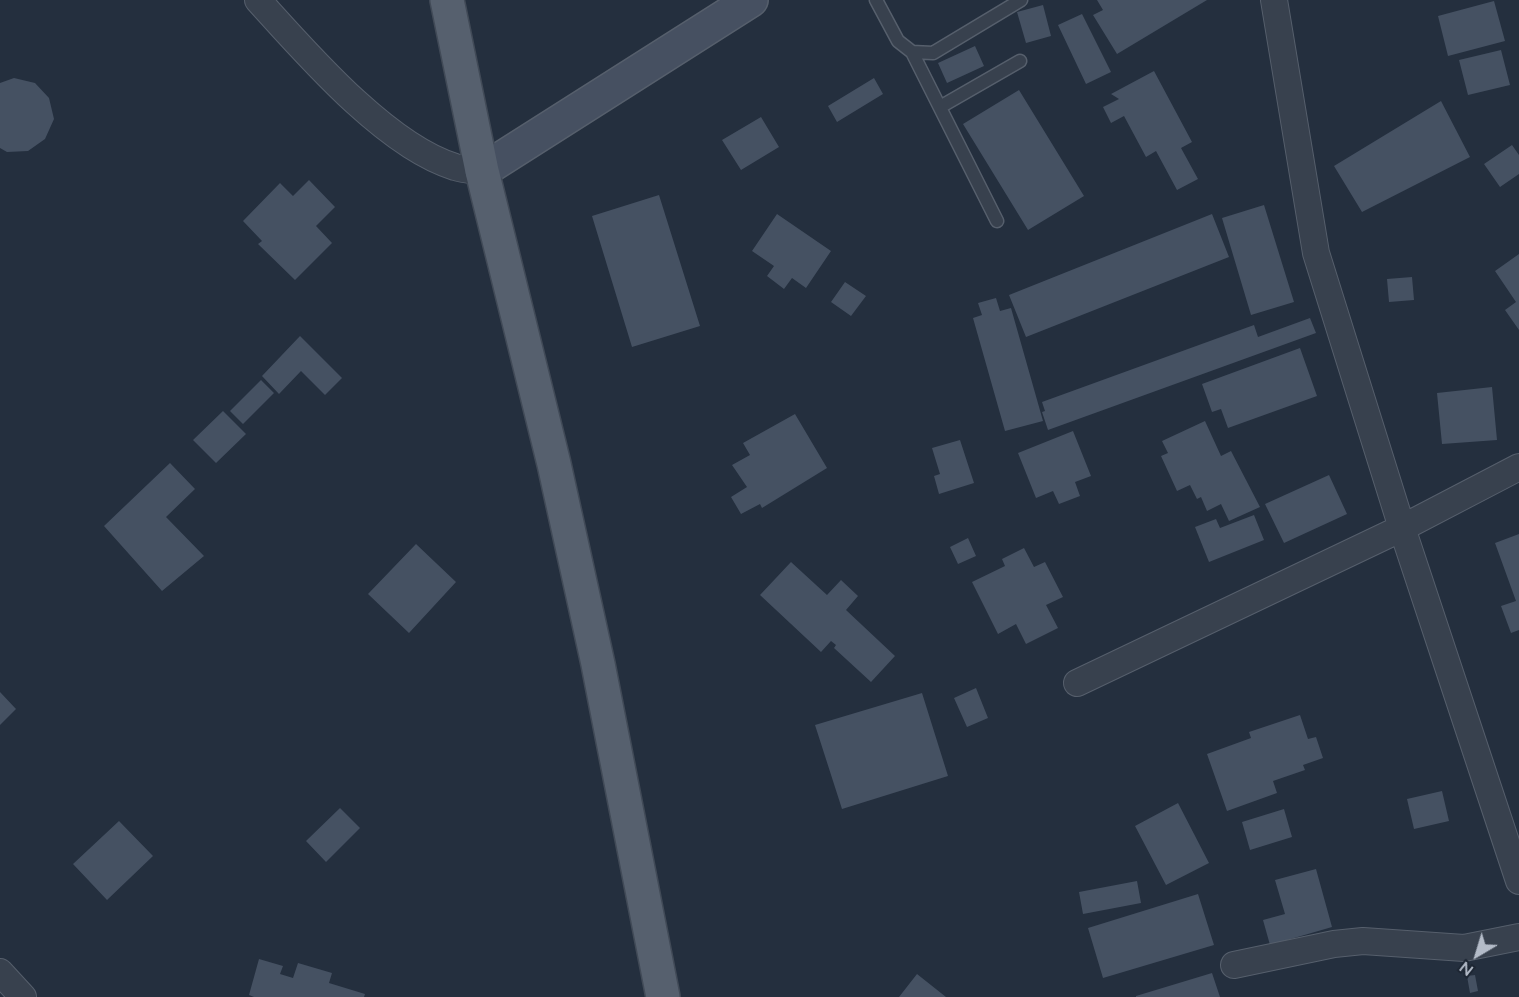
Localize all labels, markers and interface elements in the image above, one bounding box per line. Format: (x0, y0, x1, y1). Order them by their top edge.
north arrow (1447, 925, 1507, 985)
text: N (1455, 958, 1476, 981)

